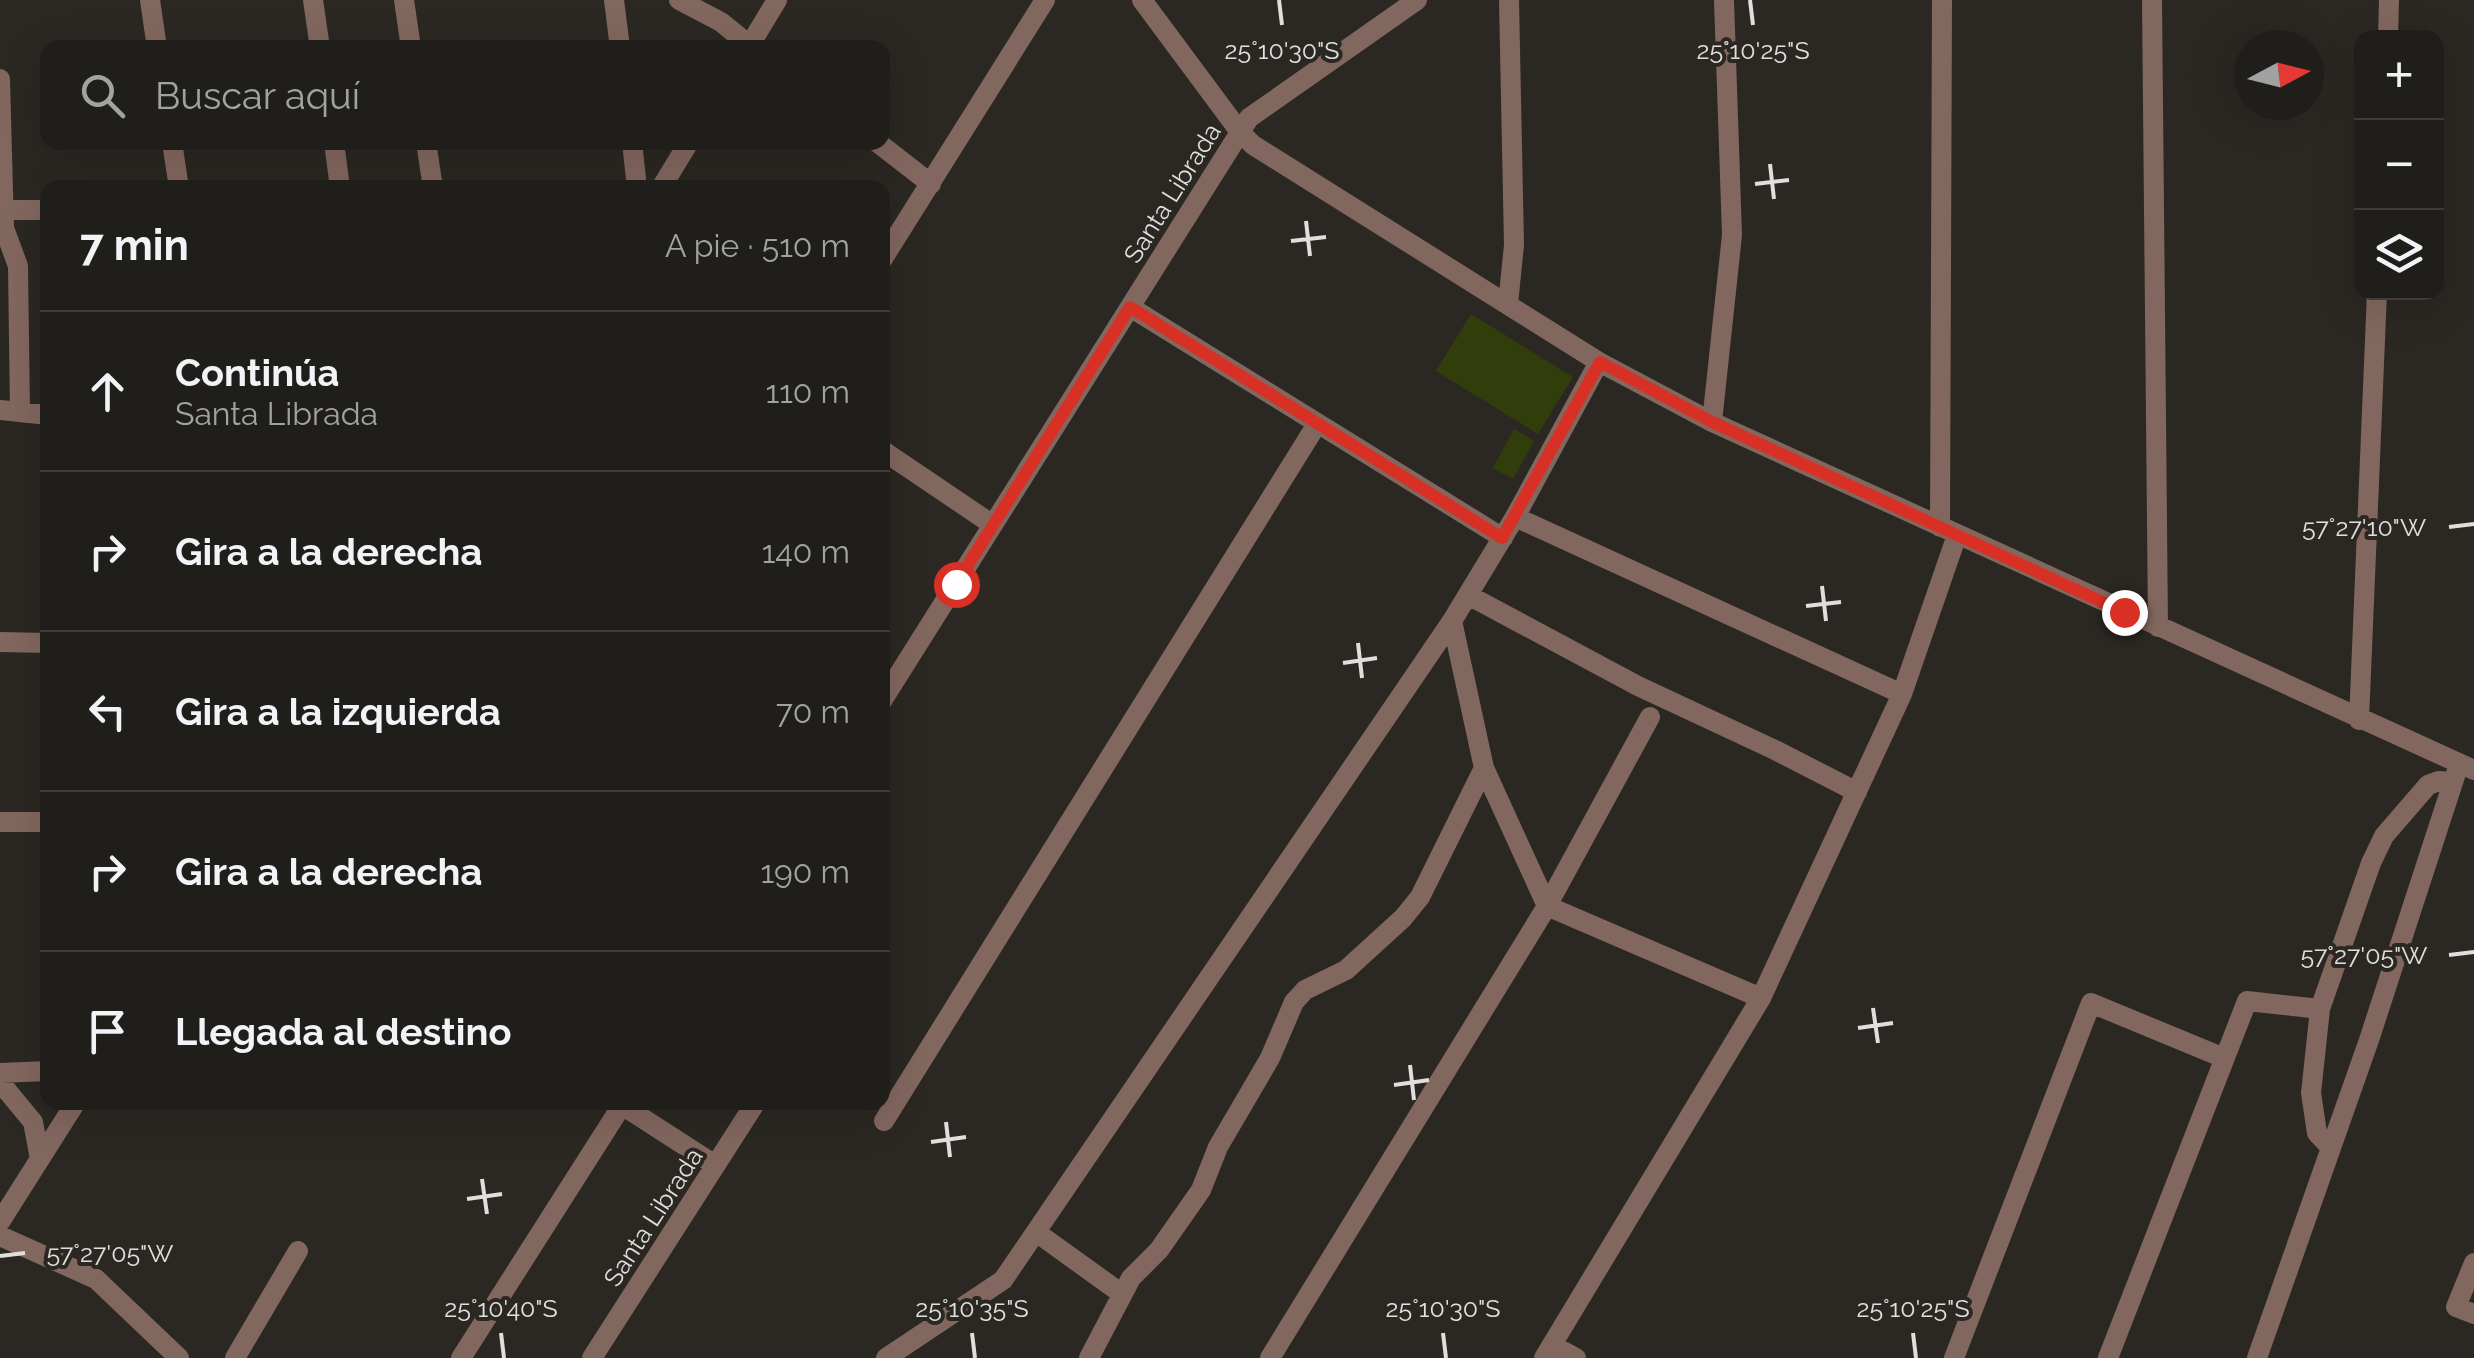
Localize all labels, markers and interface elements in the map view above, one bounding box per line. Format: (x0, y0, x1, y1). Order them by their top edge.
north arrow (2234, 30, 2324, 120)
map controls (2354, 30, 2444, 300)
button: + (2354, 30, 2444, 120)
text: 25°10'30"S (1225, 35, 1339, 65)
text: 25°10'25"S (1696, 35, 1810, 65)
search box (40, 40, 890, 150)
icon: search (75, 68, 130, 123)
text: Buscar aquí (155, 73, 360, 118)
street label: Santa Librada (1117, 118, 1227, 268)
button: − (2354, 120, 2444, 210)
button: layers (2354, 210, 2444, 300)
text: 7 min (80, 221, 189, 270)
text: A pie · 510 m (665, 227, 850, 264)
text: Continúa (175, 350, 339, 395)
icon: ahead (80, 364, 135, 419)
text: 110 m (765, 373, 850, 410)
text: Santa Librada (175, 395, 378, 432)
text: 57°27'10"W (2302, 512, 2426, 542)
icon: right (80, 524, 135, 579)
text: Gira a la derecha (175, 529, 482, 574)
text: 140 m (762, 533, 850, 570)
route start (934, 562, 980, 608)
route end (2102, 590, 2148, 636)
icon: left (80, 684, 135, 739)
text: Gira a la izquierda (175, 689, 501, 734)
text: 70 m (776, 693, 850, 730)
icon: right (80, 844, 135, 899)
text: Gira a la derecha (175, 849, 482, 894)
text: 190 m (760, 853, 850, 890)
text: 57°27'05"W (2300, 940, 2428, 970)
icon: arrive (80, 1004, 135, 1059)
text: Llegada al destino (175, 1009, 512, 1054)
street label: Santa Librada (597, 1142, 709, 1292)
text: 57°27'05"W (46, 1238, 174, 1268)
text: 25°10'40"S (444, 1293, 558, 1323)
text: 25°10'35"S (915, 1293, 1029, 1323)
text: 25°10'30"S (1386, 1293, 1500, 1323)
text: 25°10'25"S (1856, 1293, 1970, 1323)

